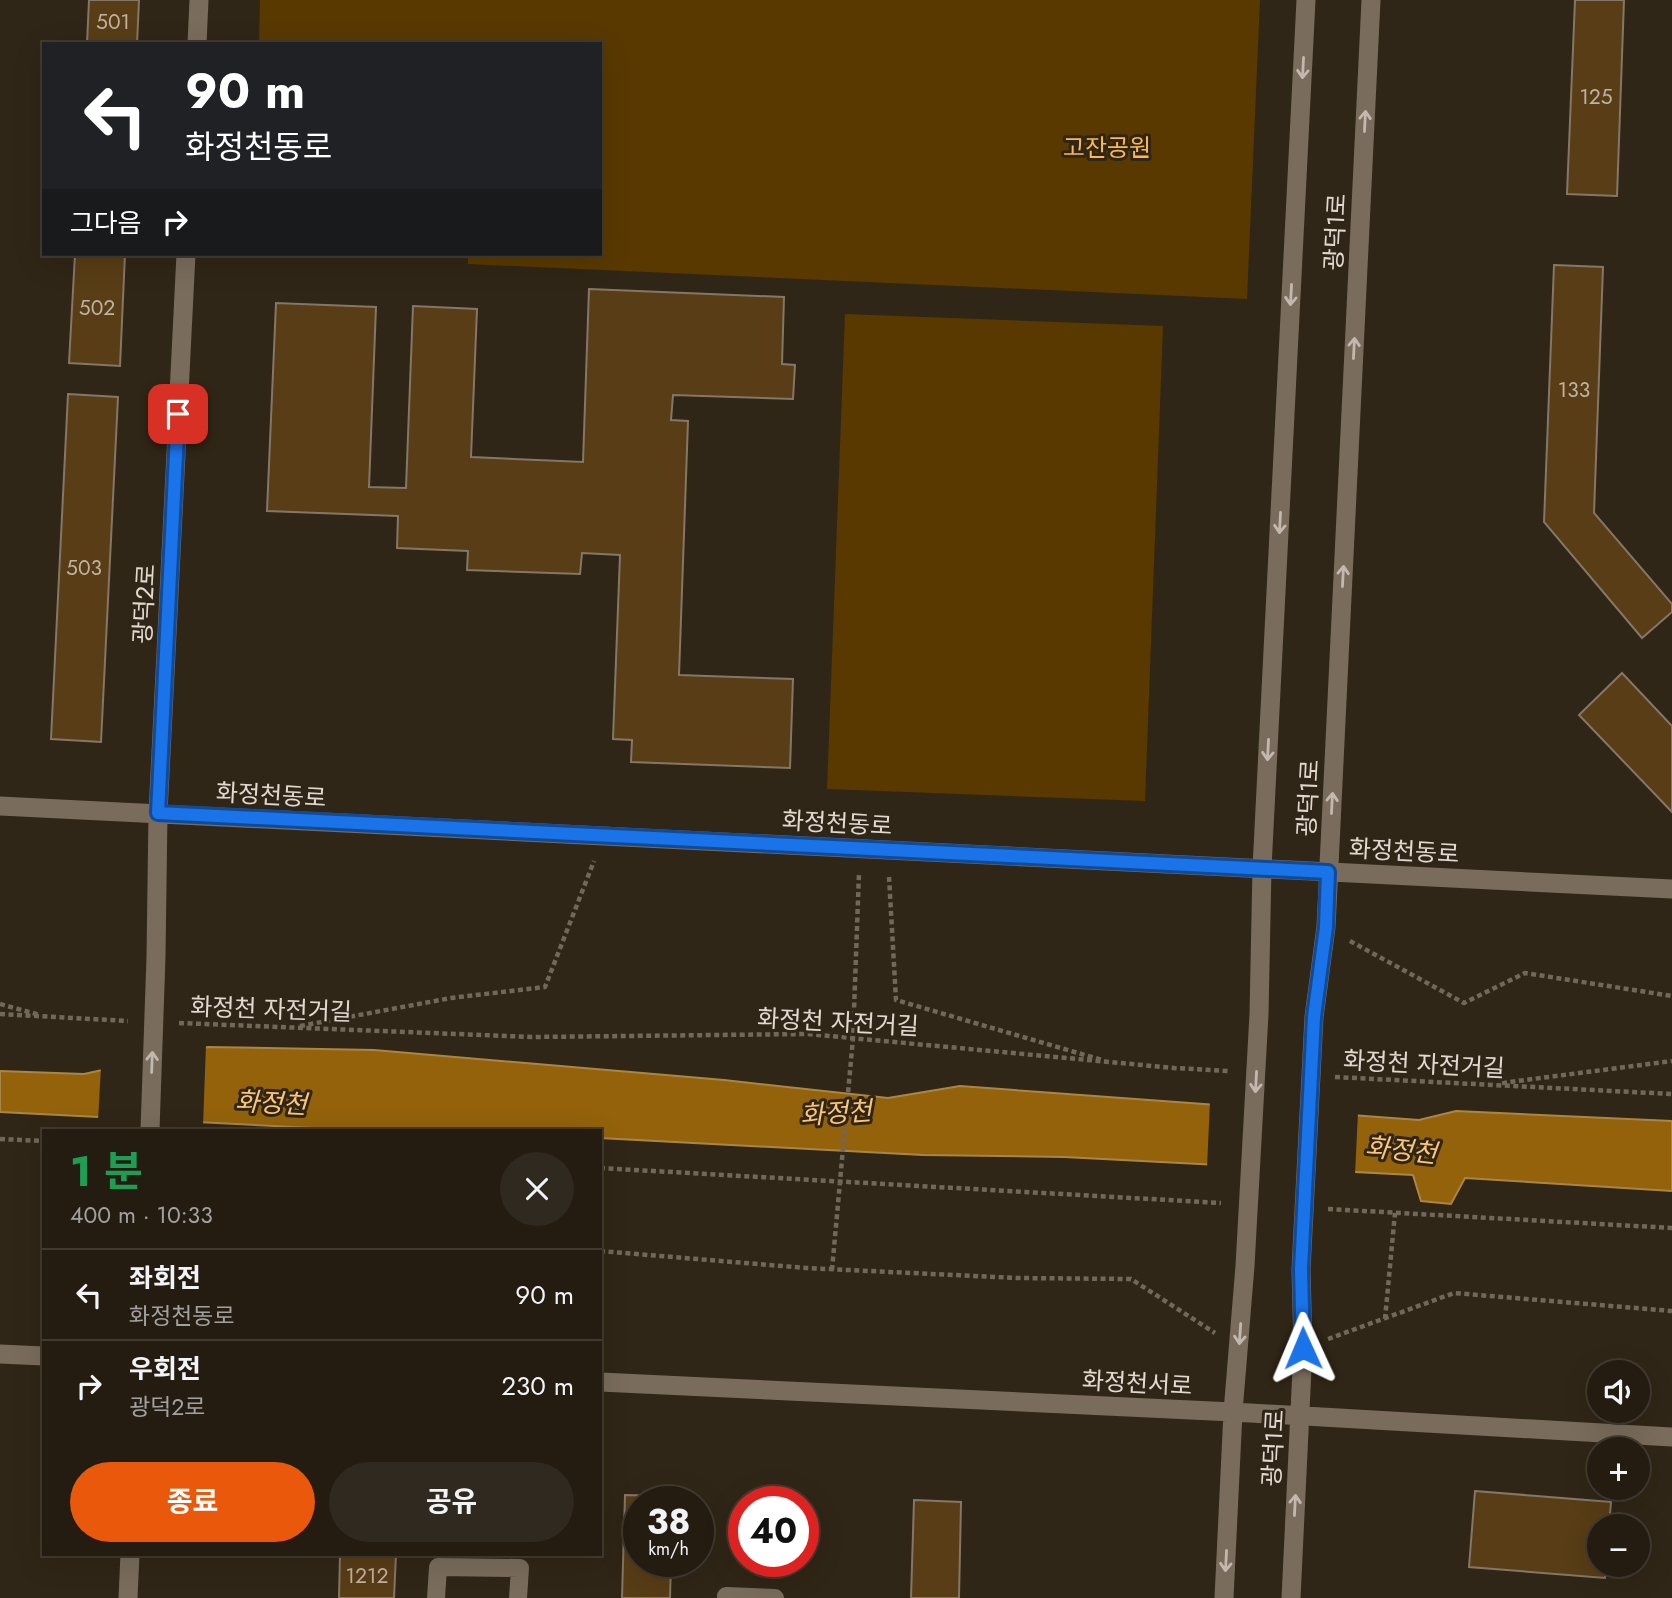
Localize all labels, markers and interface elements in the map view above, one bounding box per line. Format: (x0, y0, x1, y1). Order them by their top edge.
house number: 501 (96, 7, 130, 37)
text: 90 m (185, 56, 305, 126)
one-way arrow (1296, 56, 1309, 79)
icon: left (70, 70, 161, 161)
house number: 125 (1579, 82, 1613, 112)
one-way arrow (1359, 110, 1372, 133)
text: 화정천동로 (185, 124, 332, 170)
park label: 고잔공원 (1063, 130, 1151, 165)
street label: 광덕1로 (1316, 193, 1354, 271)
icon: right (156, 203, 194, 241)
text: 그다음 (70, 204, 142, 242)
one-way arrow (1285, 284, 1298, 307)
house number: 502 (79, 293, 115, 323)
one-way arrow (1348, 338, 1361, 360)
house number: 133 (1558, 375, 1590, 405)
pin (148, 384, 208, 444)
icon: arrive (159, 395, 197, 433)
one-way arrow (1273, 511, 1286, 534)
house number: 503 (66, 553, 102, 583)
street label: 광덕2로 (124, 563, 164, 645)
one-way arrow (1337, 565, 1350, 587)
one-way arrow (1261, 738, 1274, 761)
street label: 광덕1로 (1289, 759, 1327, 837)
street label: 화정천동로 (215, 775, 327, 815)
one-way arrow (1325, 792, 1338, 815)
street label: 화정천동로 (781, 803, 893, 843)
street label: 화정천동로 (1348, 831, 1460, 871)
street label: 화정천 자전거길 (190, 989, 352, 1029)
street label: 화정천 자전거길 (756, 1000, 920, 1044)
street label: 화정천 자전거길 (1342, 1042, 1506, 1086)
one-way arrow (145, 1051, 159, 1074)
one-way arrow (1249, 1071, 1262, 1094)
water label: 화정천 (234, 1082, 311, 1124)
water label: 화정천 (799, 1091, 876, 1134)
water label: 화정천 (1363, 1127, 1442, 1173)
text: 1 분 (70, 1141, 143, 1202)
button: close (500, 1152, 574, 1226)
text: 400 m · 10:33 (70, 1198, 213, 1232)
text: 좌회전 (129, 1259, 201, 1297)
icon: left (70, 1276, 108, 1314)
text: 90 m (515, 1276, 574, 1314)
text: 화정천동로 (129, 1299, 235, 1333)
position arrow (1266, 1311, 1340, 1385)
one-way arrow (1233, 1322, 1246, 1345)
text: 우회전 (129, 1350, 201, 1388)
map controls (1587, 1360, 1650, 1577)
button: sound (1587, 1360, 1650, 1423)
street label: 화정천서로 (1081, 1363, 1193, 1403)
icon: right (70, 1367, 108, 1405)
text: 230 m (501, 1367, 574, 1405)
text: 광덕2로 (129, 1390, 206, 1424)
street label: 광덕1로 (1254, 1409, 1292, 1487)
button: + (1587, 1437, 1650, 1500)
button: 종료 (70, 1462, 315, 1542)
button: 공유 (329, 1462, 574, 1542)
speed limit sign: 40 (728, 1486, 819, 1577)
one-way arrow (1289, 1494, 1302, 1517)
text: 38 (647, 1497, 690, 1547)
button: − (1587, 1514, 1650, 1577)
text: km/h (648, 1536, 689, 1562)
one-way arrow (1219, 1549, 1232, 1572)
house number: 1212 (346, 1561, 388, 1591)

